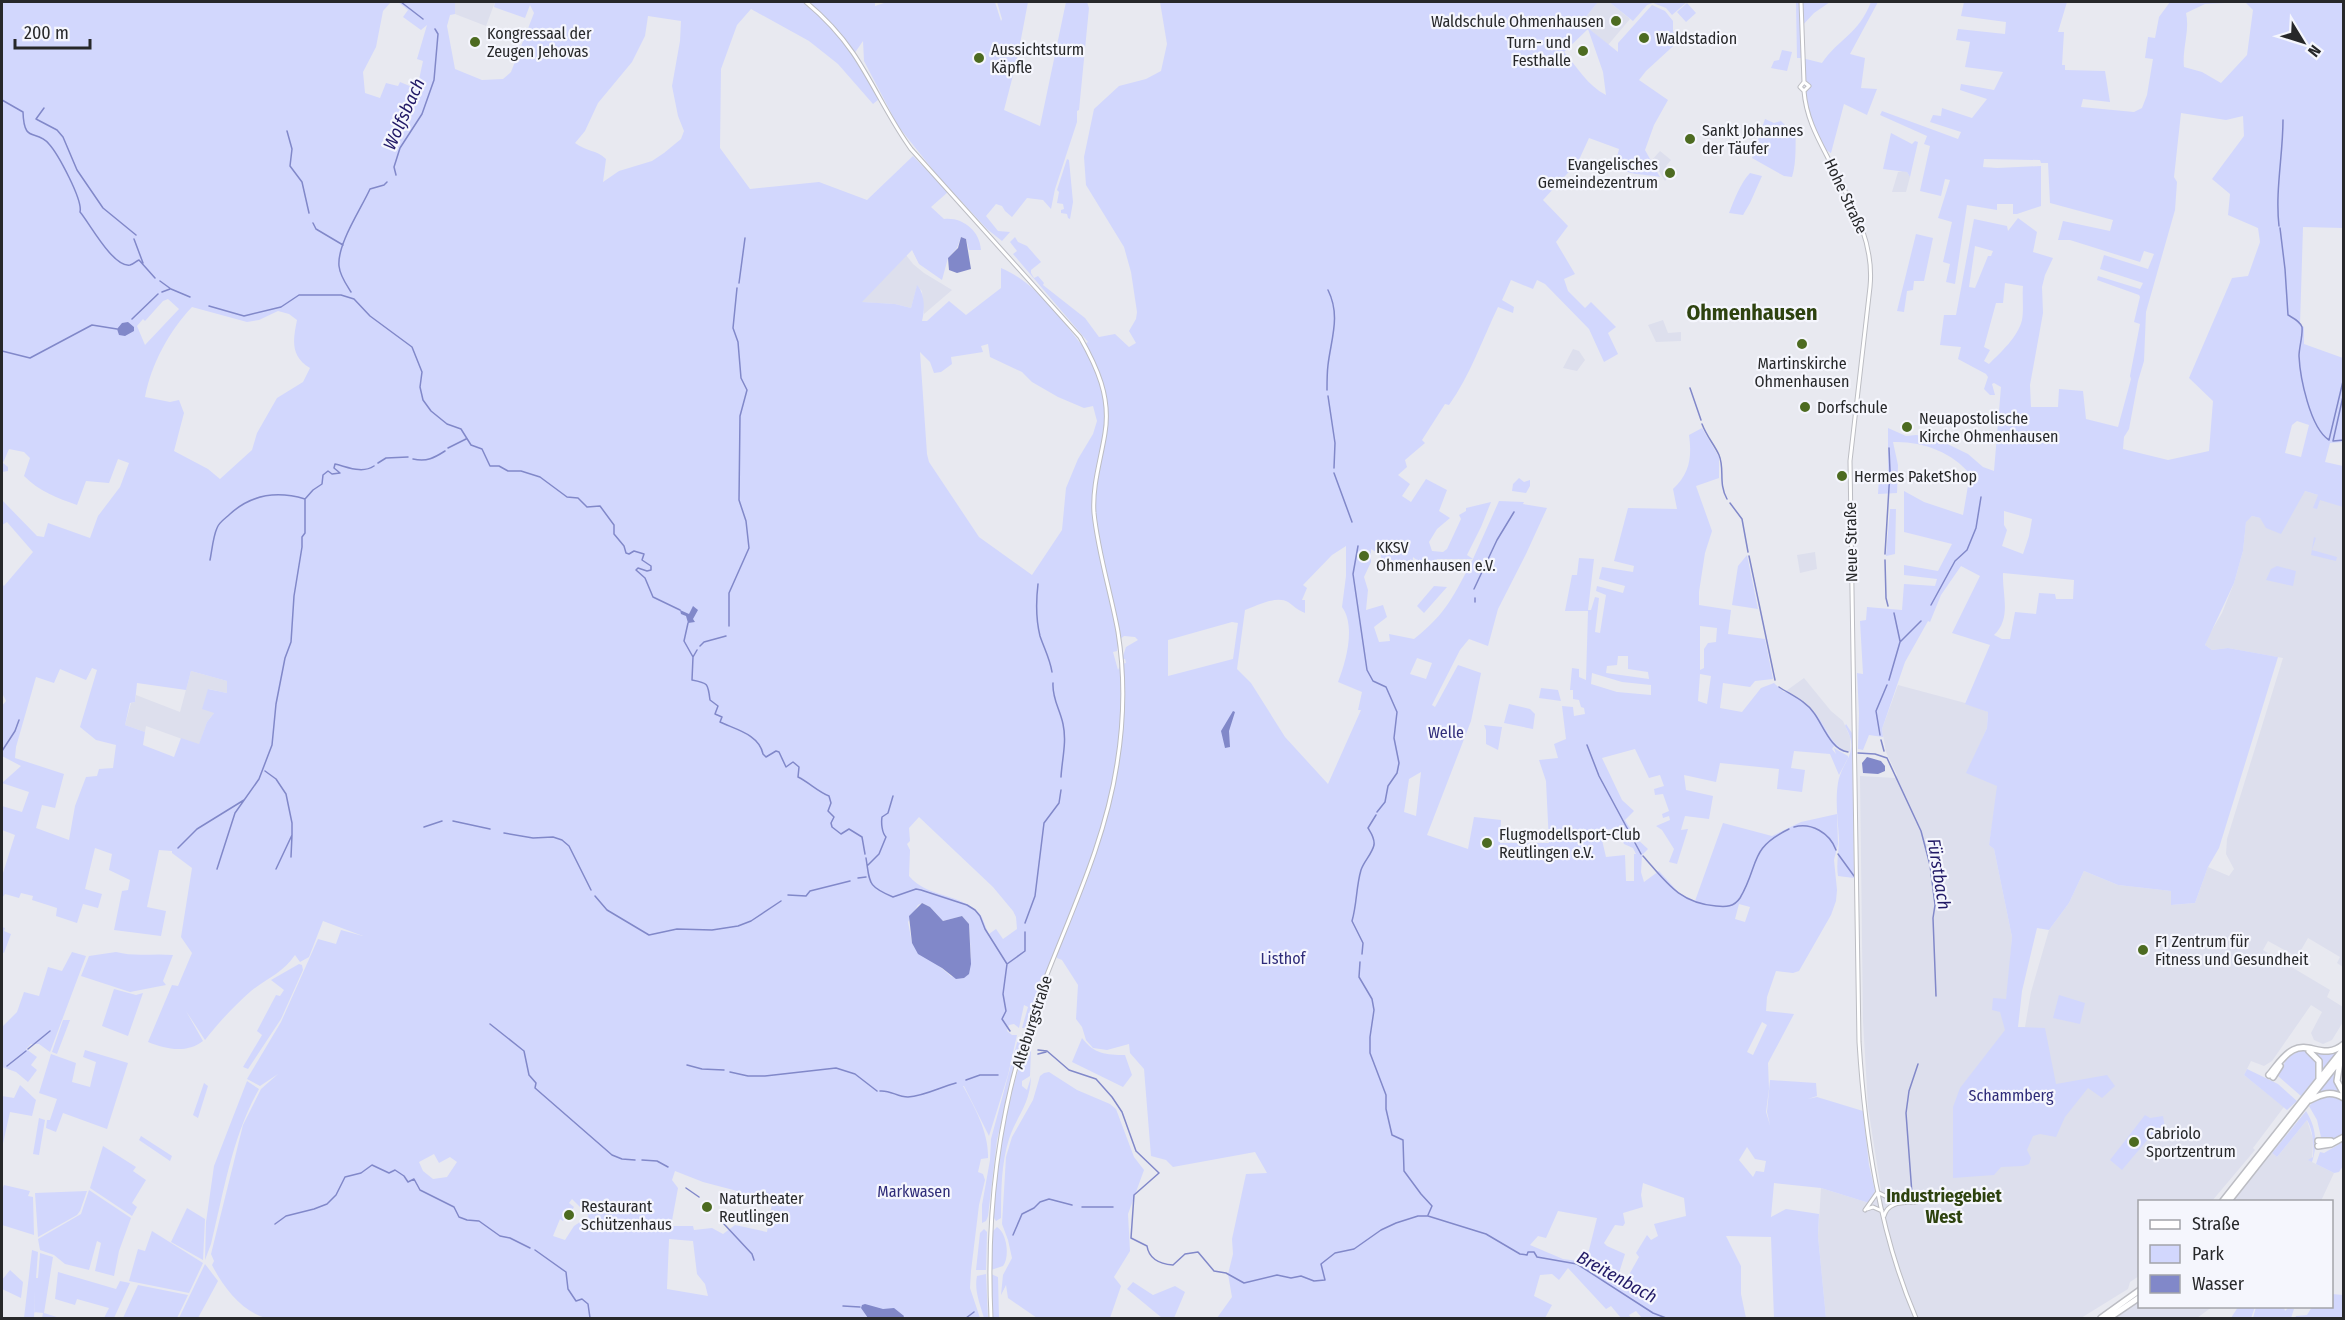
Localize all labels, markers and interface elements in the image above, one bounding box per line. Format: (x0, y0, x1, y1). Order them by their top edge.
scale bar (15, 12, 90, 50)
place label: Waldschule Ohmenhausen (1431, 12, 1604, 31)
north arrow (2273, 12, 2333, 72)
marker: Waldschule Ohmenhausen (1609, 14, 1623, 28)
text: 200 m (24, 22, 69, 44)
place label: Kongressaal der Zeugen Jehovas (487, 24, 592, 61)
place label: Waldstadion (1656, 29, 1737, 48)
marker: Waldstadion (1637, 31, 1651, 45)
place label: Turn- und Festhalle (1507, 33, 1571, 70)
marker: Kongressaal der Zeugen Jehovas (468, 35, 482, 49)
place label: Aussichtsturm Käpfle (991, 40, 1084, 77)
text: N (2304, 41, 2325, 61)
marker: Turn- und Festhalle (1576, 44, 1590, 58)
marker: Aussichtsturm Käpfle (972, 51, 986, 65)
water label: Wolfsbach (378, 75, 430, 153)
place label: Sankt Johannes der Täufer (1702, 121, 1803, 158)
marker: Sankt Johannes der Täufer (1683, 132, 1697, 146)
place label: Evangelisches Gemeindezentrum (1538, 155, 1658, 192)
street label: Hohe Straße (1820, 155, 1872, 237)
marker: Evangelisches Gemeindezentrum (1663, 166, 1677, 180)
district label: Ohmenhausen (1686, 299, 1818, 326)
marker: Martinskirche Ohmenhausen (1795, 337, 1809, 351)
place label: Martinskirche Ohmenhausen (1755, 354, 1849, 391)
place label: Dorfschule (1817, 398, 1888, 417)
marker: Dorfschule (1798, 400, 1812, 414)
place label: Neuapostolische Kirche Ohmenhausen (1919, 409, 2059, 446)
marker: Neuapostolische Kirche Ohmenhausen (1900, 420, 1914, 434)
place label: Hermes PaketShop (1854, 467, 1977, 486)
marker: Hermes PaketShop (1835, 469, 1849, 483)
street label: Neue Straße (1841, 502, 1861, 582)
place label: KKSV Ohmenhausen e.V. (1376, 538, 1496, 575)
marker: KKSV Ohmenhausen e.V. (1357, 549, 1371, 563)
park label: Welle (1428, 723, 1464, 742)
place label: Flugmodellsport-Club Reutlingen e.V. (1499, 825, 1641, 862)
marker: Flugmodellsport-Club Reutlingen e.V. (1480, 836, 1494, 850)
water label: Fürstbach (1923, 837, 1955, 911)
place label: F1 Zentrum für Fitness und Gesundheit (2155, 932, 2309, 969)
marker: F1 Zentrum für Fitness und Gesundheit (2136, 943, 2150, 957)
park label: Listhof (1261, 949, 1307, 968)
street label: Alteburgstraße (1008, 973, 1056, 1071)
park label: Schammberg (1969, 1086, 2054, 1105)
place label: Cabriolo Sportzentrum (2146, 1124, 2236, 1161)
marker: Cabriolo Sportzentrum (2127, 1135, 2141, 1149)
park label: Markwasen (877, 1182, 951, 1201)
district label: Industriegebiet West (1886, 1185, 2002, 1228)
place label: Naturtheater Reutlingen (719, 1189, 804, 1226)
place label: Restaurant Schützenhaus (581, 1197, 672, 1234)
marker: Naturtheater Reutlingen (700, 1200, 714, 1214)
legend (2138, 1200, 2333, 1308)
marker: Restaurant Schützenhaus (562, 1208, 576, 1222)
text: Straße (2192, 1213, 2240, 1235)
text: Park (2192, 1243, 2225, 1265)
water label: Breitenbach (1573, 1246, 1661, 1308)
text: Wasser (2192, 1273, 2245, 1295)

